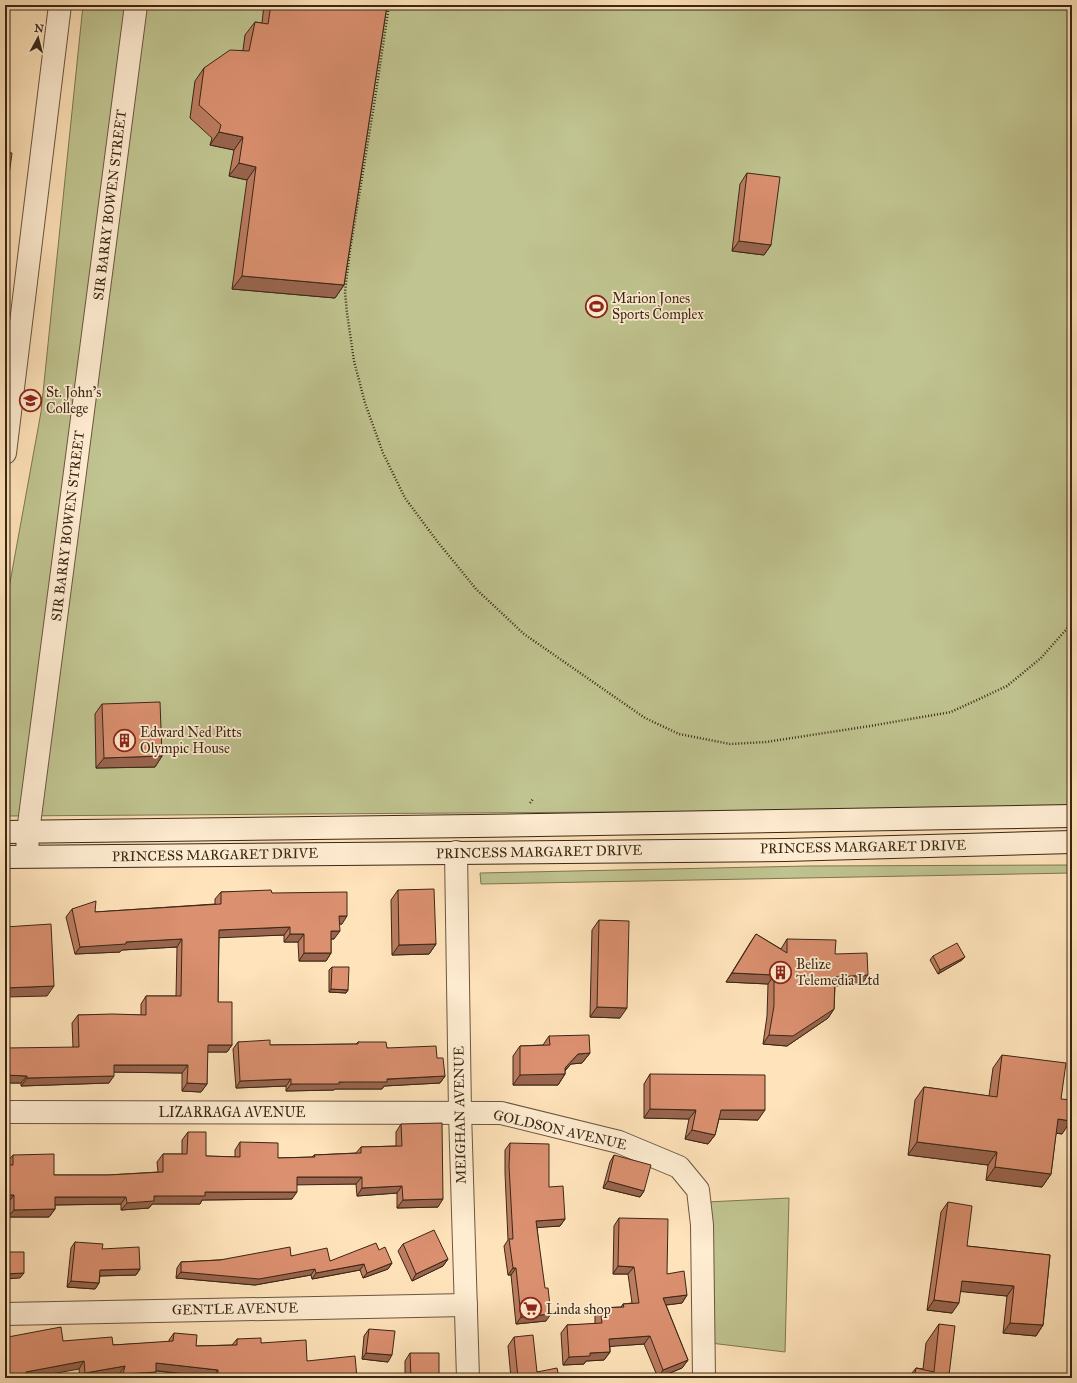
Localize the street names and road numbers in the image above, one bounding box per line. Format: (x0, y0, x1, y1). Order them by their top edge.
street label: SIR BARRY BOWEN STREET (90, 108, 130, 301)
street label: SIR BARRY BOWEN STREET (48, 429, 88, 622)
street label: PRINCESS MARGARET DRIVE (760, 837, 966, 857)
street label: PRINCESS MARGARET DRIVE (436, 842, 642, 862)
street label: PRINCESS MARGARET DRIVE (112, 845, 318, 865)
street label: MEIGHAN AVENUE (450, 1046, 470, 1184)
street label: LIZARRAGA AVENUE (158, 1104, 306, 1121)
street label: GOLDSON AVENUE (492, 1106, 628, 1154)
street label: GENTLE AVENUE (172, 1299, 298, 1319)

